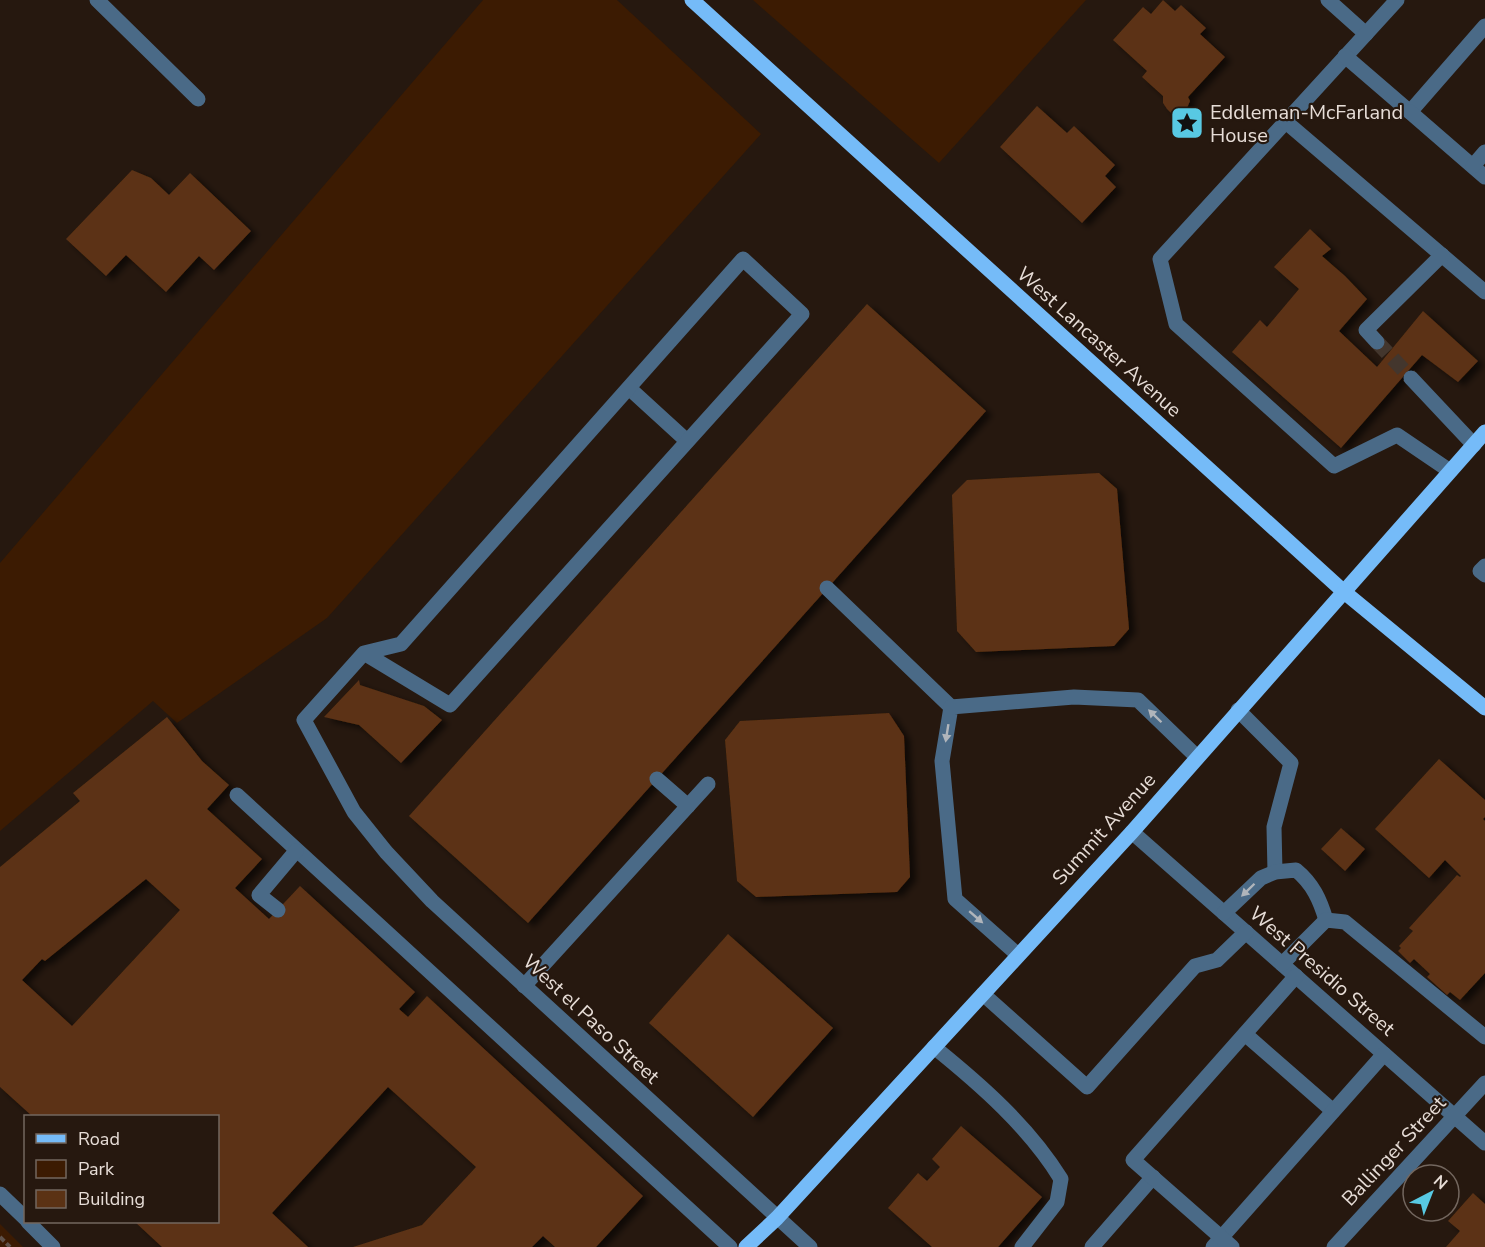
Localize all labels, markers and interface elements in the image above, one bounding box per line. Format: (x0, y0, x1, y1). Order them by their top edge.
place label: Eddleman-McFarland House (1210, 99, 1403, 149)
place icon: Eddleman-McFarland House (1169, 105, 1205, 141)
street label: West Lancaster Avenue (1011, 261, 1187, 423)
one-way arrow (1148, 710, 1162, 724)
one-way arrow (942, 723, 951, 742)
street label: Summit Avenue (1046, 767, 1162, 891)
one-way arrow (1241, 883, 1256, 897)
street label: West Presidio Street (1243, 900, 1401, 1042)
one-way arrow (968, 910, 983, 923)
street label: West el Paso Street (517, 948, 666, 1090)
street label: Ballinger Street (1336, 1089, 1453, 1212)
legend (24, 1115, 219, 1223)
text: Road (78, 1127, 120, 1151)
text: Park (78, 1157, 115, 1181)
north arrow (1401, 1163, 1461, 1223)
text: N (1429, 1170, 1452, 1195)
text: Building (78, 1187, 145, 1211)

